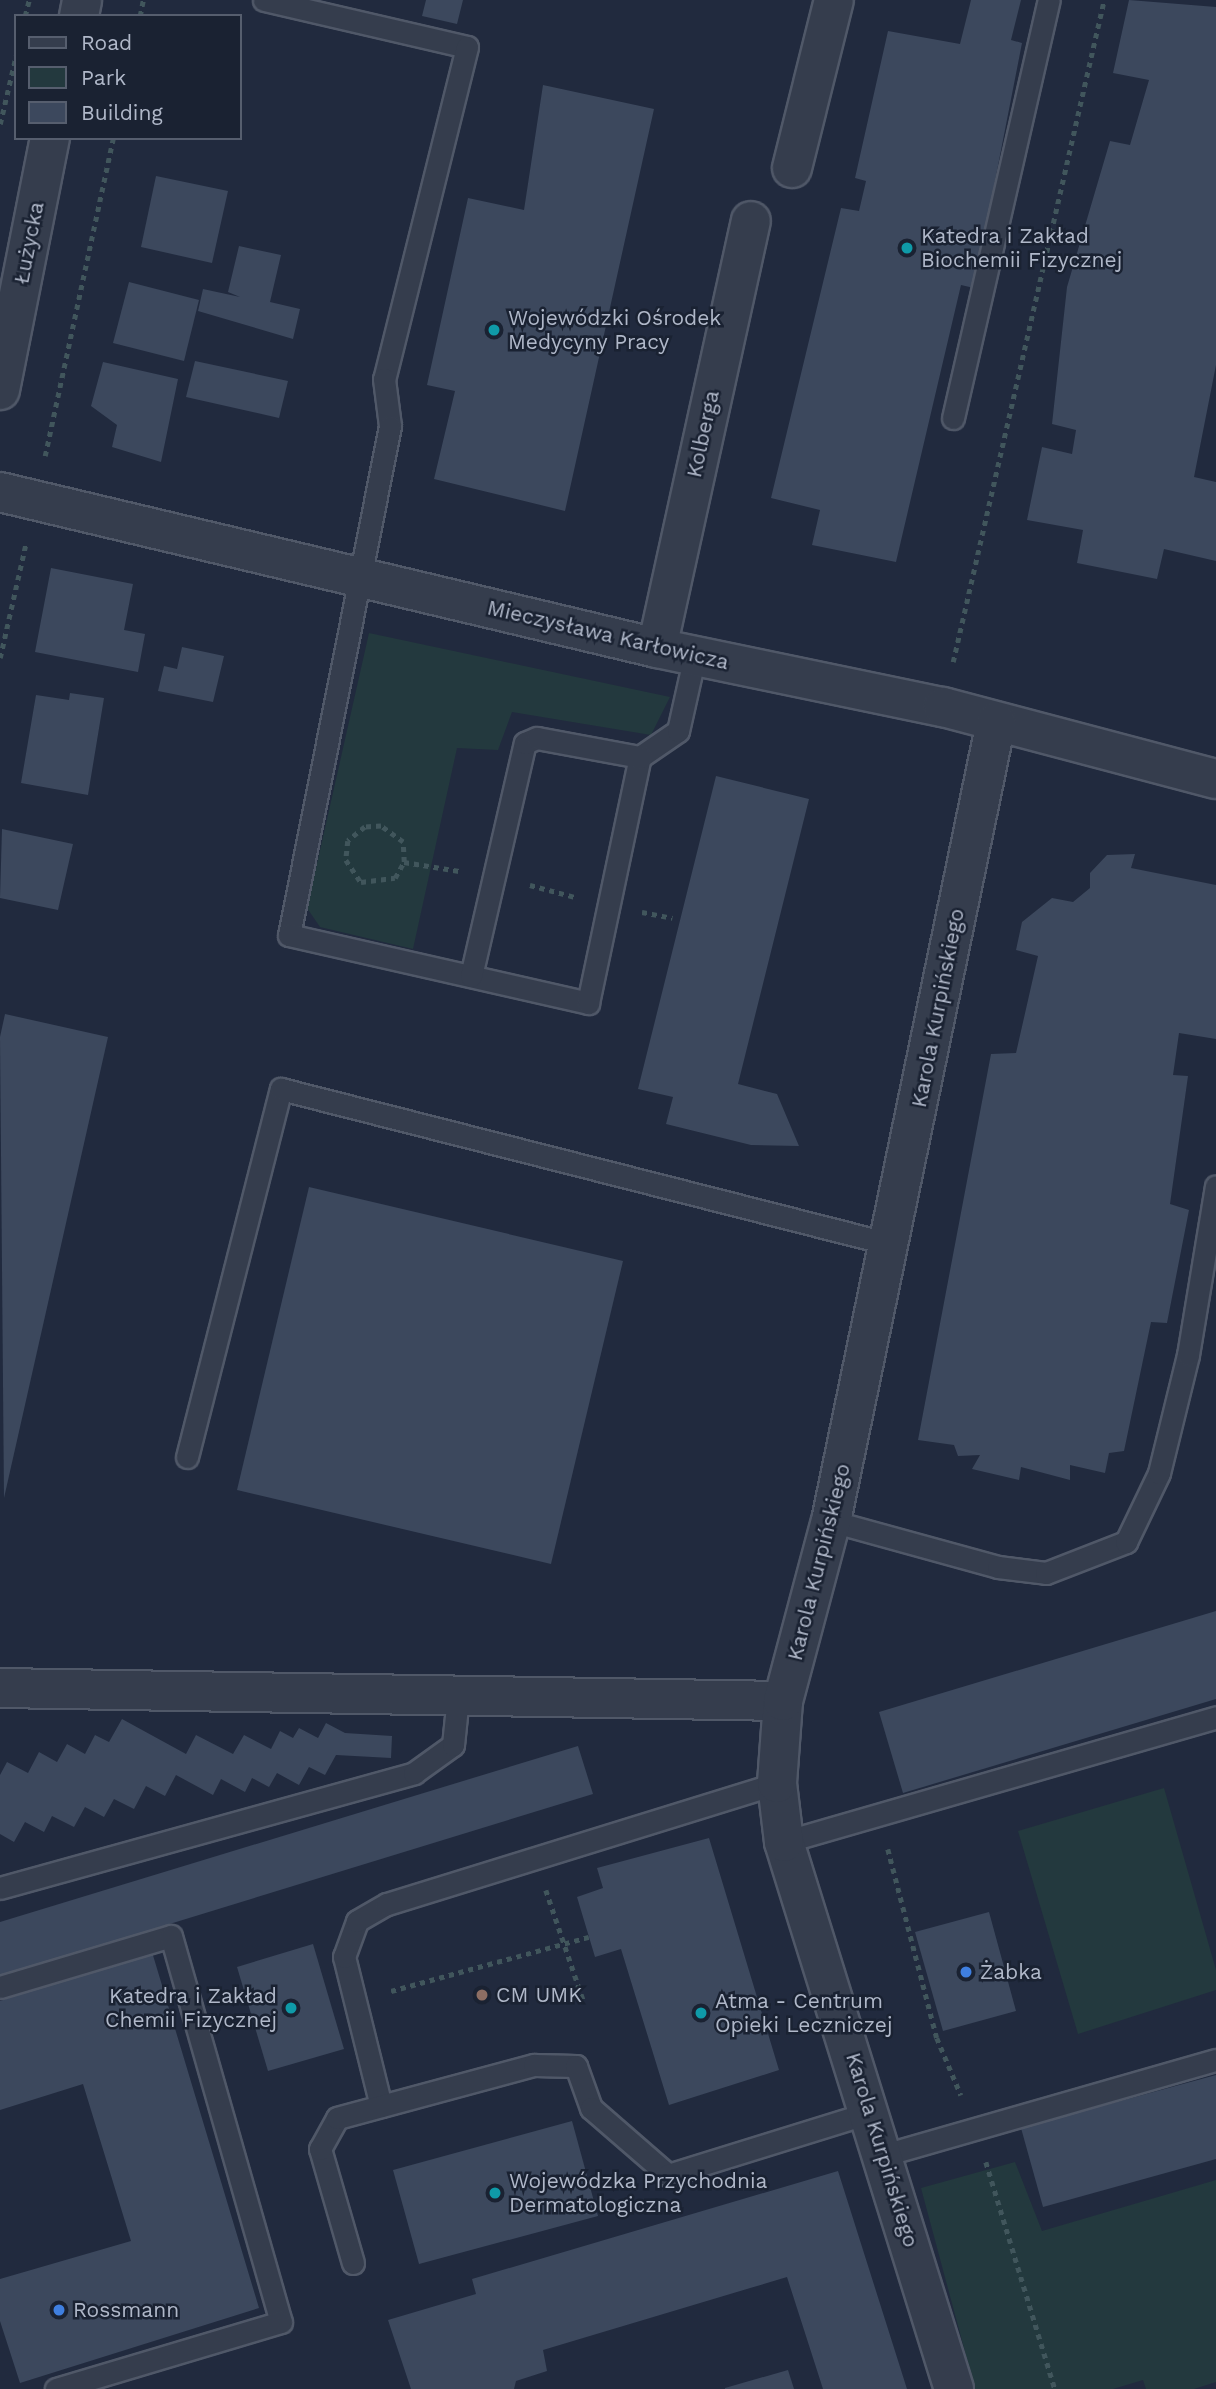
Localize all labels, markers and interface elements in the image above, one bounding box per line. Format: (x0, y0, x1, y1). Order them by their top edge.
legend (14, 14, 242, 140)
text: Road (81, 30, 132, 55)
text: Park (81, 65, 126, 90)
text: Building (81, 100, 163, 125)
street label: Łużycka (9, 200, 49, 286)
place label: Katedra i Zakład Biochemii Fizycznej (921, 223, 1122, 273)
marker: Katedra i Zakład Biochemii Fizycznej (899, 240, 915, 256)
place label: Wojewódzki Ośrodek Medycyny Pracy (508, 305, 721, 355)
marker: Wojewódzki Ośrodek Medycyny Pracy (486, 322, 502, 338)
street label: Kolberga (681, 388, 725, 480)
street label: Mieczysława Karłowicza (485, 595, 731, 675)
street label: Karola Kurpińskiego (906, 906, 970, 1110)
street label: Karola Kurpińskiego (782, 1461, 856, 1663)
place label: Żabka (980, 1959, 1042, 1985)
marker: Żabka (958, 1964, 974, 1980)
place label: CM UMK (496, 1982, 582, 2008)
place label: Katedra i Zakład Chemii Fizycznej (105, 1983, 277, 2033)
marker: CM UMK (474, 1987, 490, 2003)
place label: Atma - Centrum Opieki Leczniczej (715, 1988, 893, 2038)
marker: Katedra i Zakład Chemii Fizycznej (283, 2000, 299, 2016)
marker: Atma - Centrum Opieki Leczniczej (693, 2005, 709, 2021)
street label: Karola Kurpińskiego (840, 2049, 924, 2251)
place label: Wojewódzka Przychodnia Dermatologiczna (509, 2168, 768, 2218)
marker: Wojewódzka Przychodnia Dermatologiczna (487, 2185, 503, 2201)
place label: Rossmann (73, 2297, 179, 2323)
marker: Rossmann (51, 2302, 67, 2318)

